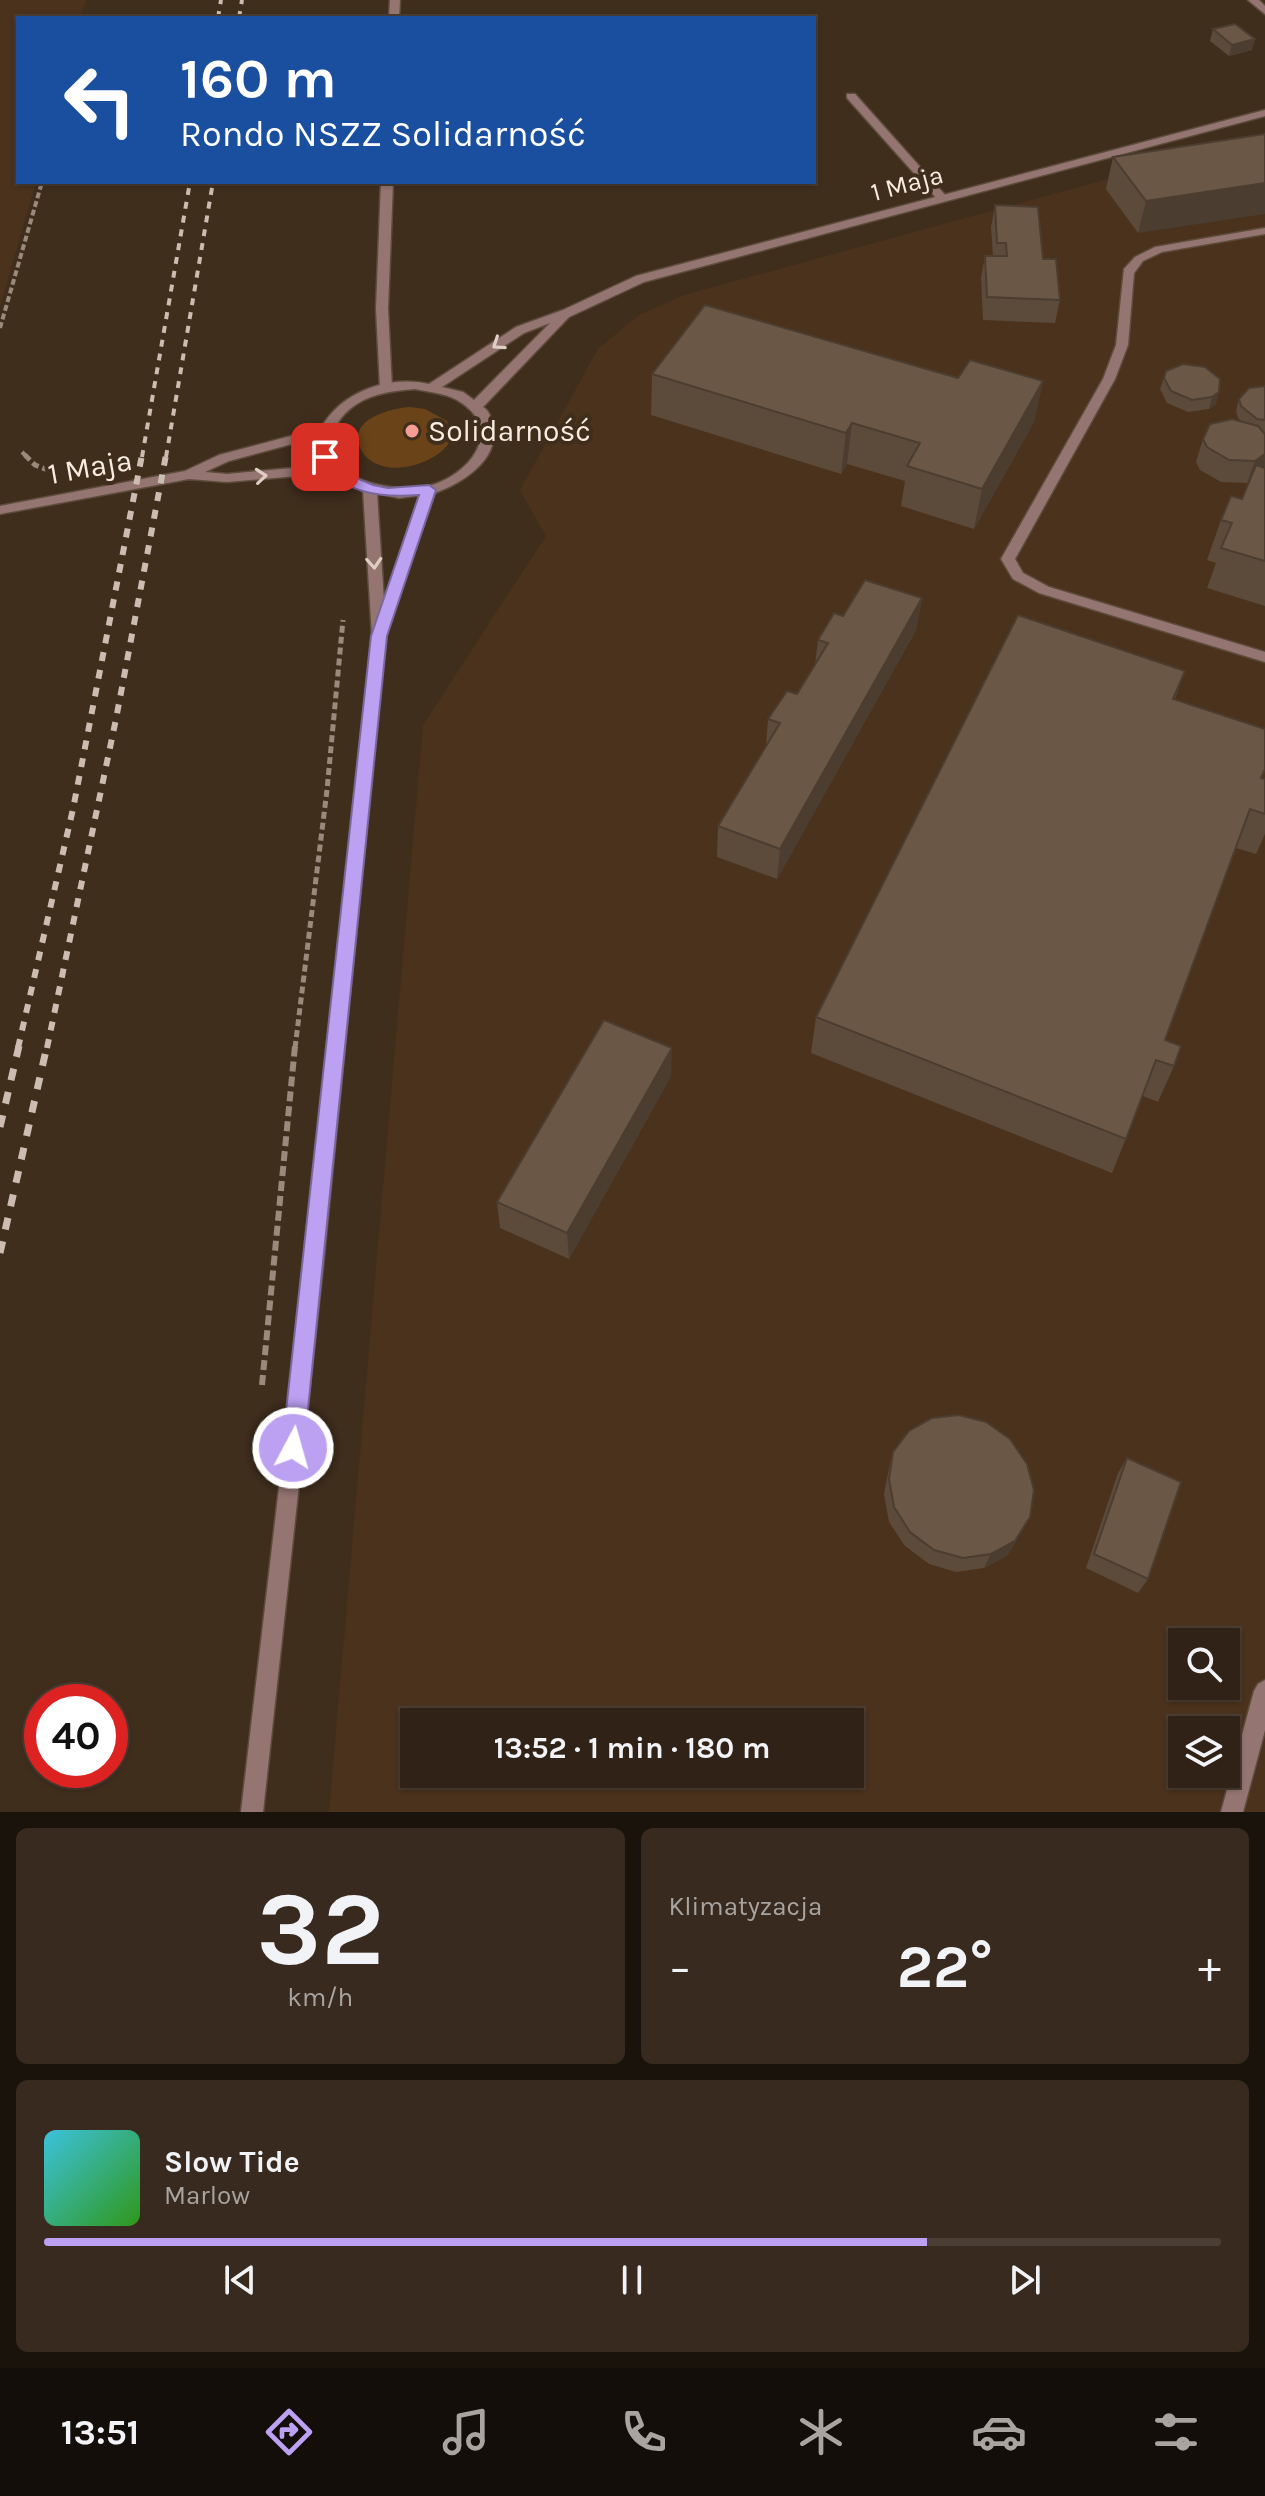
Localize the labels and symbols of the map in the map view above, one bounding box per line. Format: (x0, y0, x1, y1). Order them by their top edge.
street label: 1 Maja (868, 159, 947, 208)
one-way arrow (492, 335, 506, 350)
place label: Solidarność (428, 413, 591, 449)
marker: Solidarność (403, 422, 421, 440)
pin (291, 423, 359, 491)
street label: 1 Maja (45, 442, 135, 492)
one-way arrow (255, 467, 268, 484)
one-way arrow (365, 557, 382, 570)
position arrow (251, 1406, 335, 1490)
speed limit sign: 40 (24, 1684, 128, 1788)

